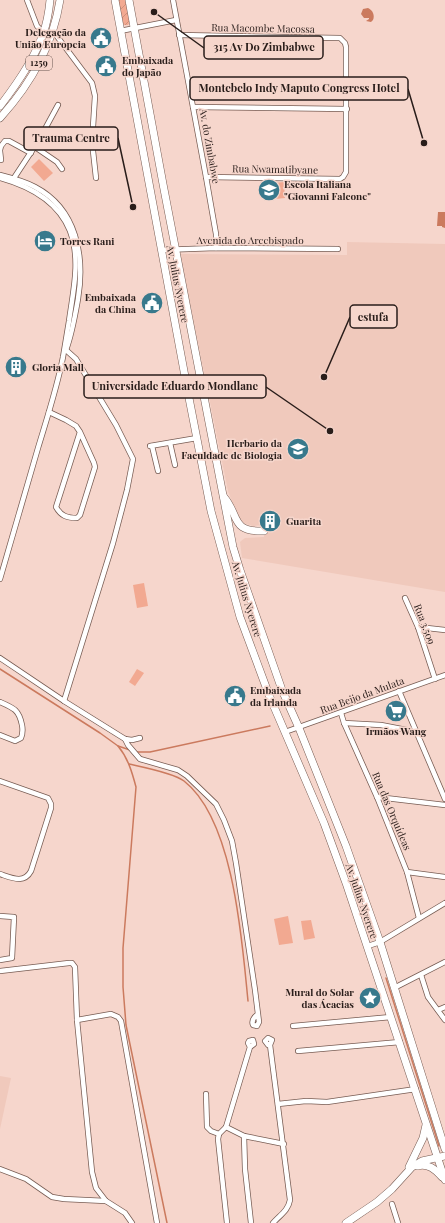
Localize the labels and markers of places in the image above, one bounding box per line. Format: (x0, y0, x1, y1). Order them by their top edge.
place label: Delegação da União Europeia (15, 25, 87, 51)
public building icon: Delegação da União Europeia (88, 25, 114, 51)
callout: 315 Av Do Zimbabwe (204, 36, 323, 59)
public building icon: Embaixada do Japão (93, 53, 119, 79)
place label: Embaixada do Japão (122, 53, 174, 79)
callout: Montebelo Indy Maputo Congress Hotel (190, 77, 408, 100)
callout: Trauma Centre (24, 127, 118, 150)
school or university icon: Escola Italiana "Giovanni Falcone" (256, 177, 282, 203)
place label: Escola Italiana "Giovanni Falcone" (284, 177, 371, 203)
hotel icon: Torres Rani (32, 228, 58, 254)
place label: Torres Rani (60, 234, 115, 248)
place label: Embaixada da China (85, 290, 137, 316)
public building icon: Embaixada da China (139, 290, 165, 316)
callout: estufa (350, 305, 397, 328)
building icon: Gloria Mall (3, 354, 29, 380)
place label: Gloria Mall (32, 360, 84, 374)
callout: Universidade Eduardo Mondlane (84, 375, 266, 398)
place label: Herbario da Faculdade de Biologia (181, 436, 283, 462)
school or university icon: Herbario da Faculdade de Biologia (285, 436, 311, 462)
building icon: Guarita (257, 508, 283, 534)
place label: Guarita (286, 514, 322, 528)
public building icon: Embaixada da Irlanda (222, 683, 248, 709)
place label: Embaixada da Irlanda (250, 683, 302, 709)
supermarket icon: Irmãos Wang (383, 698, 409, 724)
place label: Irmãos Wang (366, 724, 427, 738)
place label: Mural do Solar das Ácacias (285, 985, 354, 1011)
place icon: Mural do Solar das Ácacias (357, 985, 383, 1011)

